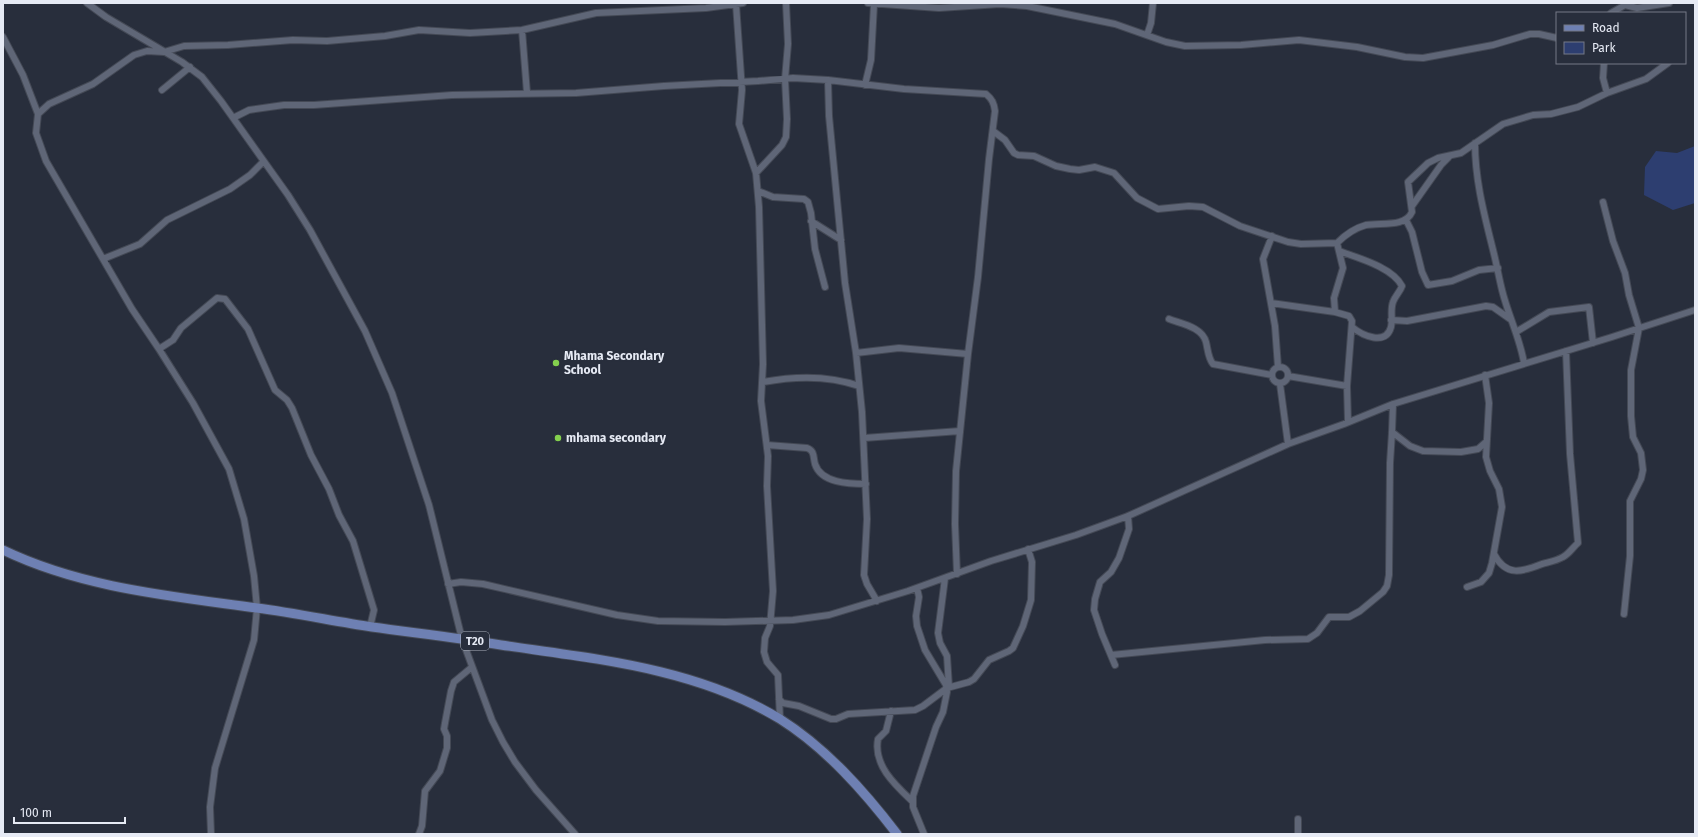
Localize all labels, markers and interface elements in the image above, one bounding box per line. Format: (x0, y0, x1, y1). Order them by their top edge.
legend (1556, 12, 1686, 64)
text: Road (1592, 21, 1620, 35)
text: Park (1592, 41, 1616, 55)
place label: Mhama Secondary School (564, 349, 665, 377)
marker: Mhama Secondary School (551, 358, 561, 368)
place label: mhama secondary (566, 431, 667, 445)
marker: mhama secondary (553, 433, 563, 443)
road number: T20 (461, 632, 489, 650)
scale bar (14, 799, 125, 825)
text: 100 m (20, 806, 52, 820)

